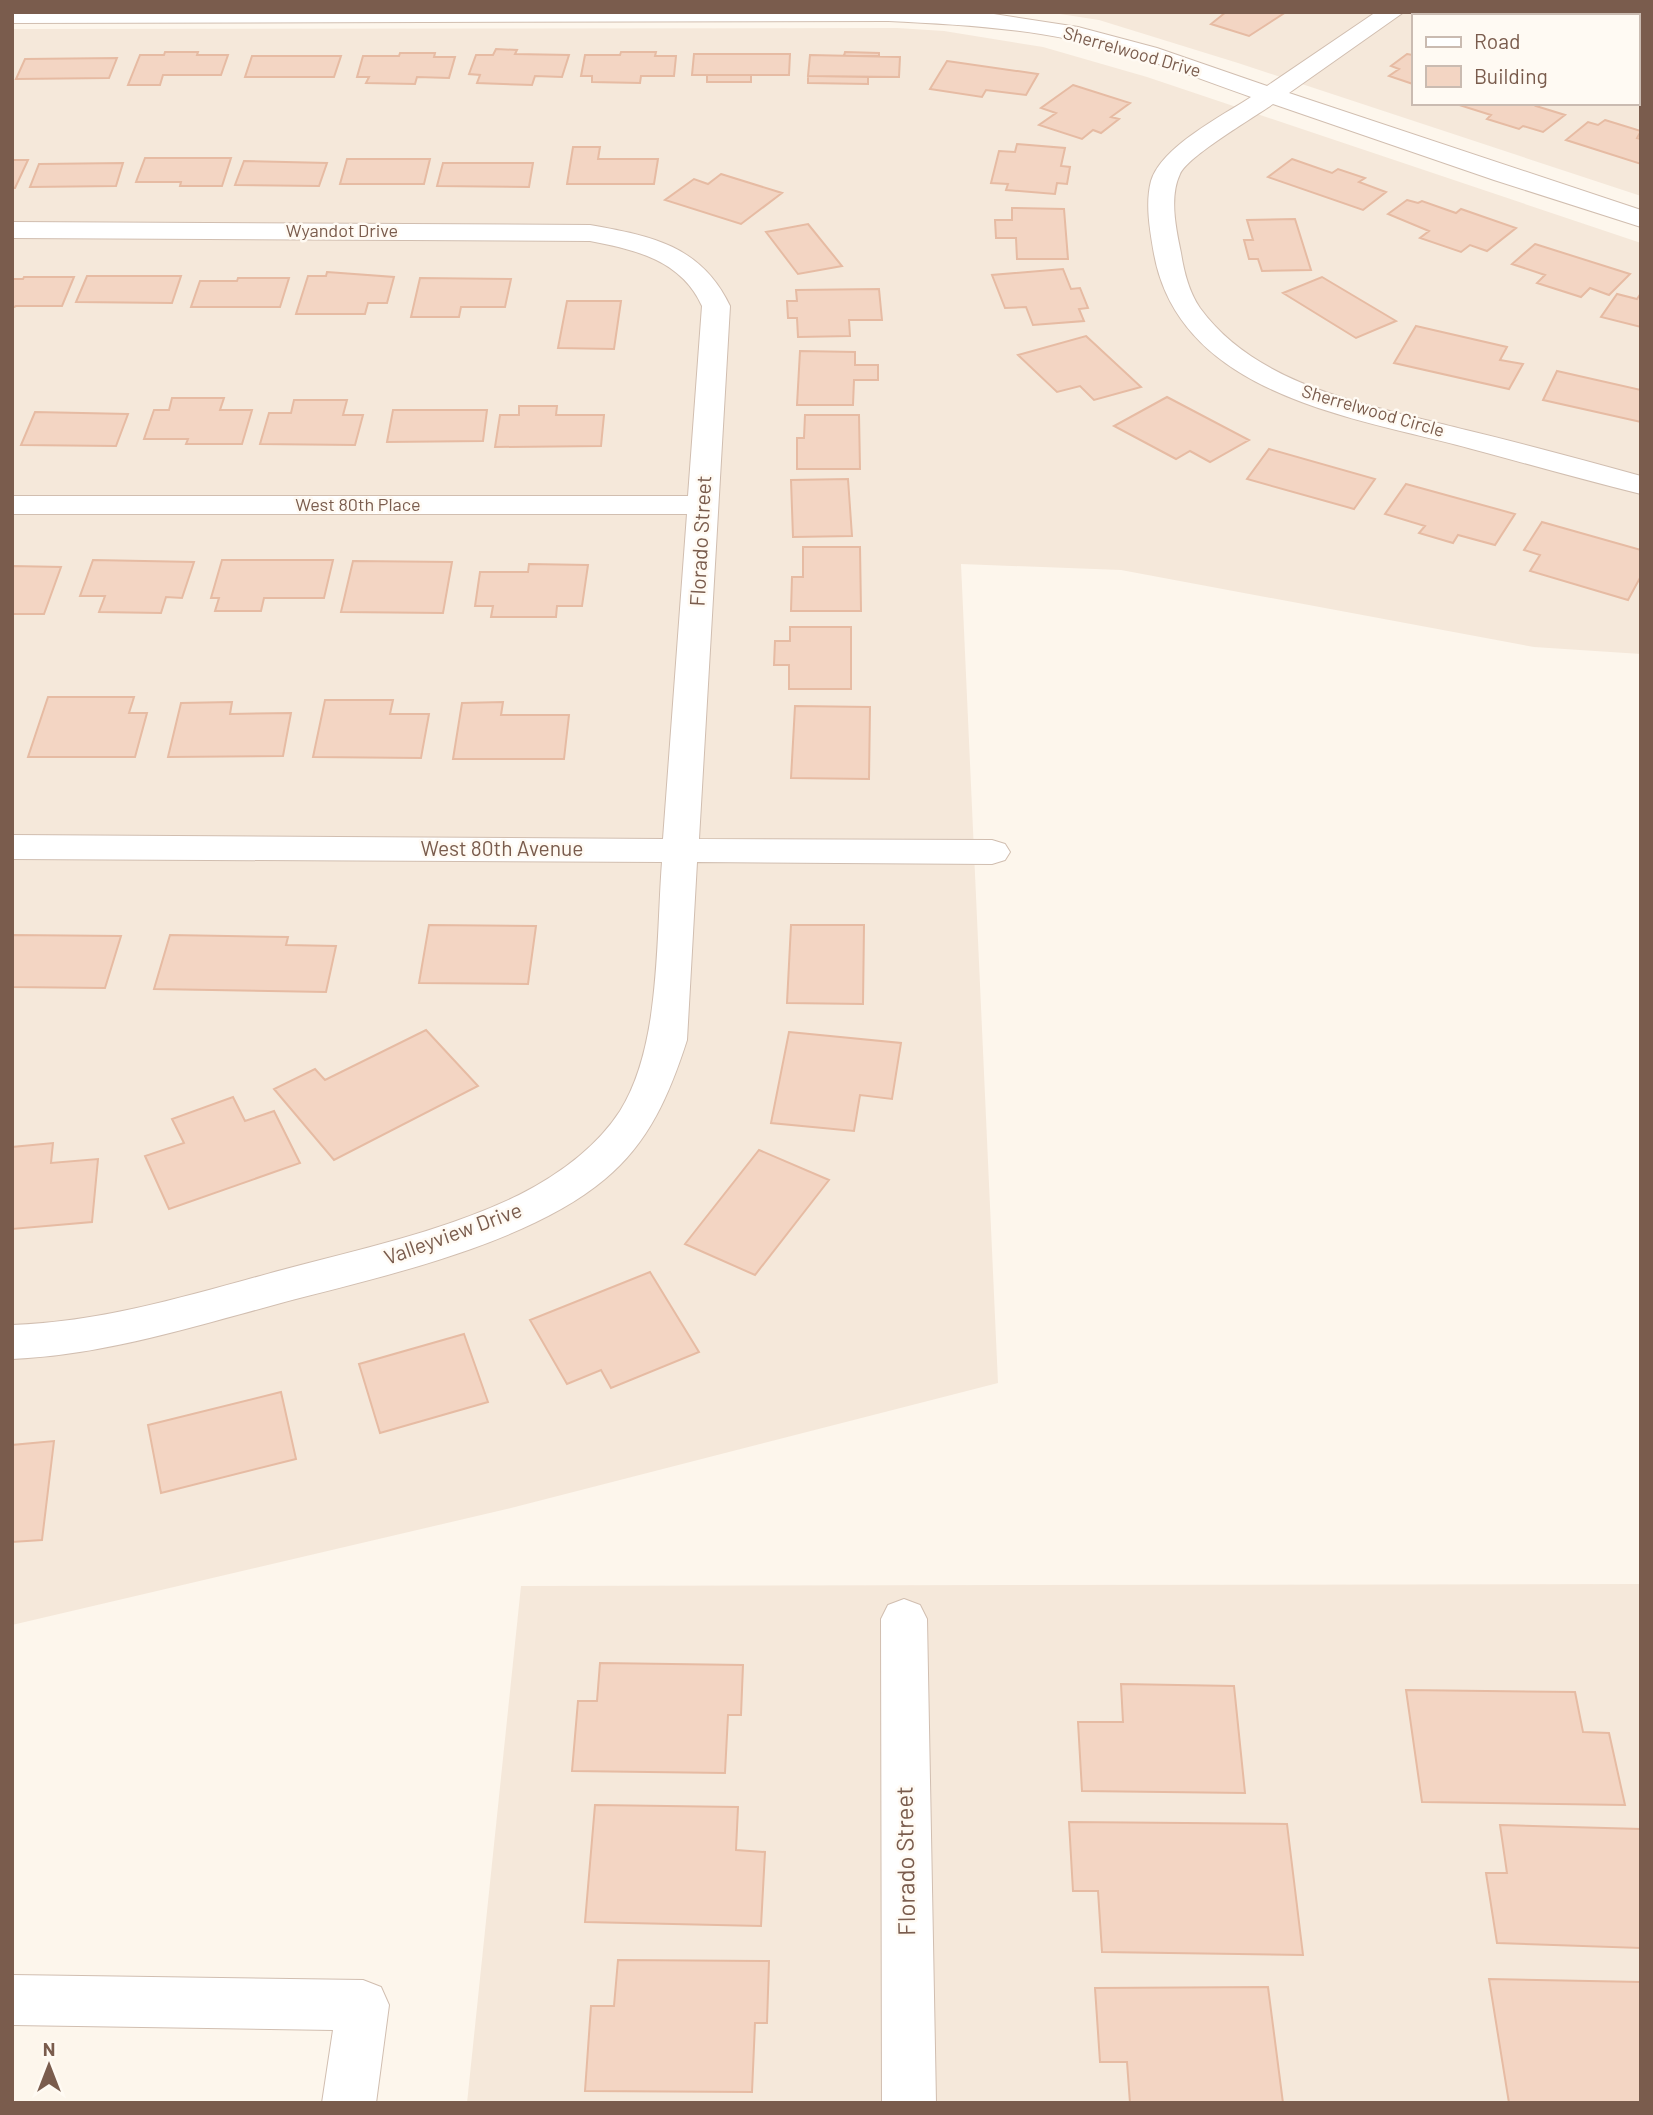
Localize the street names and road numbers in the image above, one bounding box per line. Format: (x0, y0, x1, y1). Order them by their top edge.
street label: Sherrelwood Drive (1061, 21, 1204, 81)
street label: Wyandot Drive (286, 219, 398, 241)
street label: Sherrelwood Circle (1299, 379, 1447, 441)
street label: Florado Street (684, 475, 715, 607)
street label: West 80th Place (295, 493, 421, 515)
street label: West 80th Avenue (420, 835, 584, 860)
street label: Valleyview Drive (380, 1196, 525, 1269)
street label: Florado Street (889, 1786, 920, 1936)

